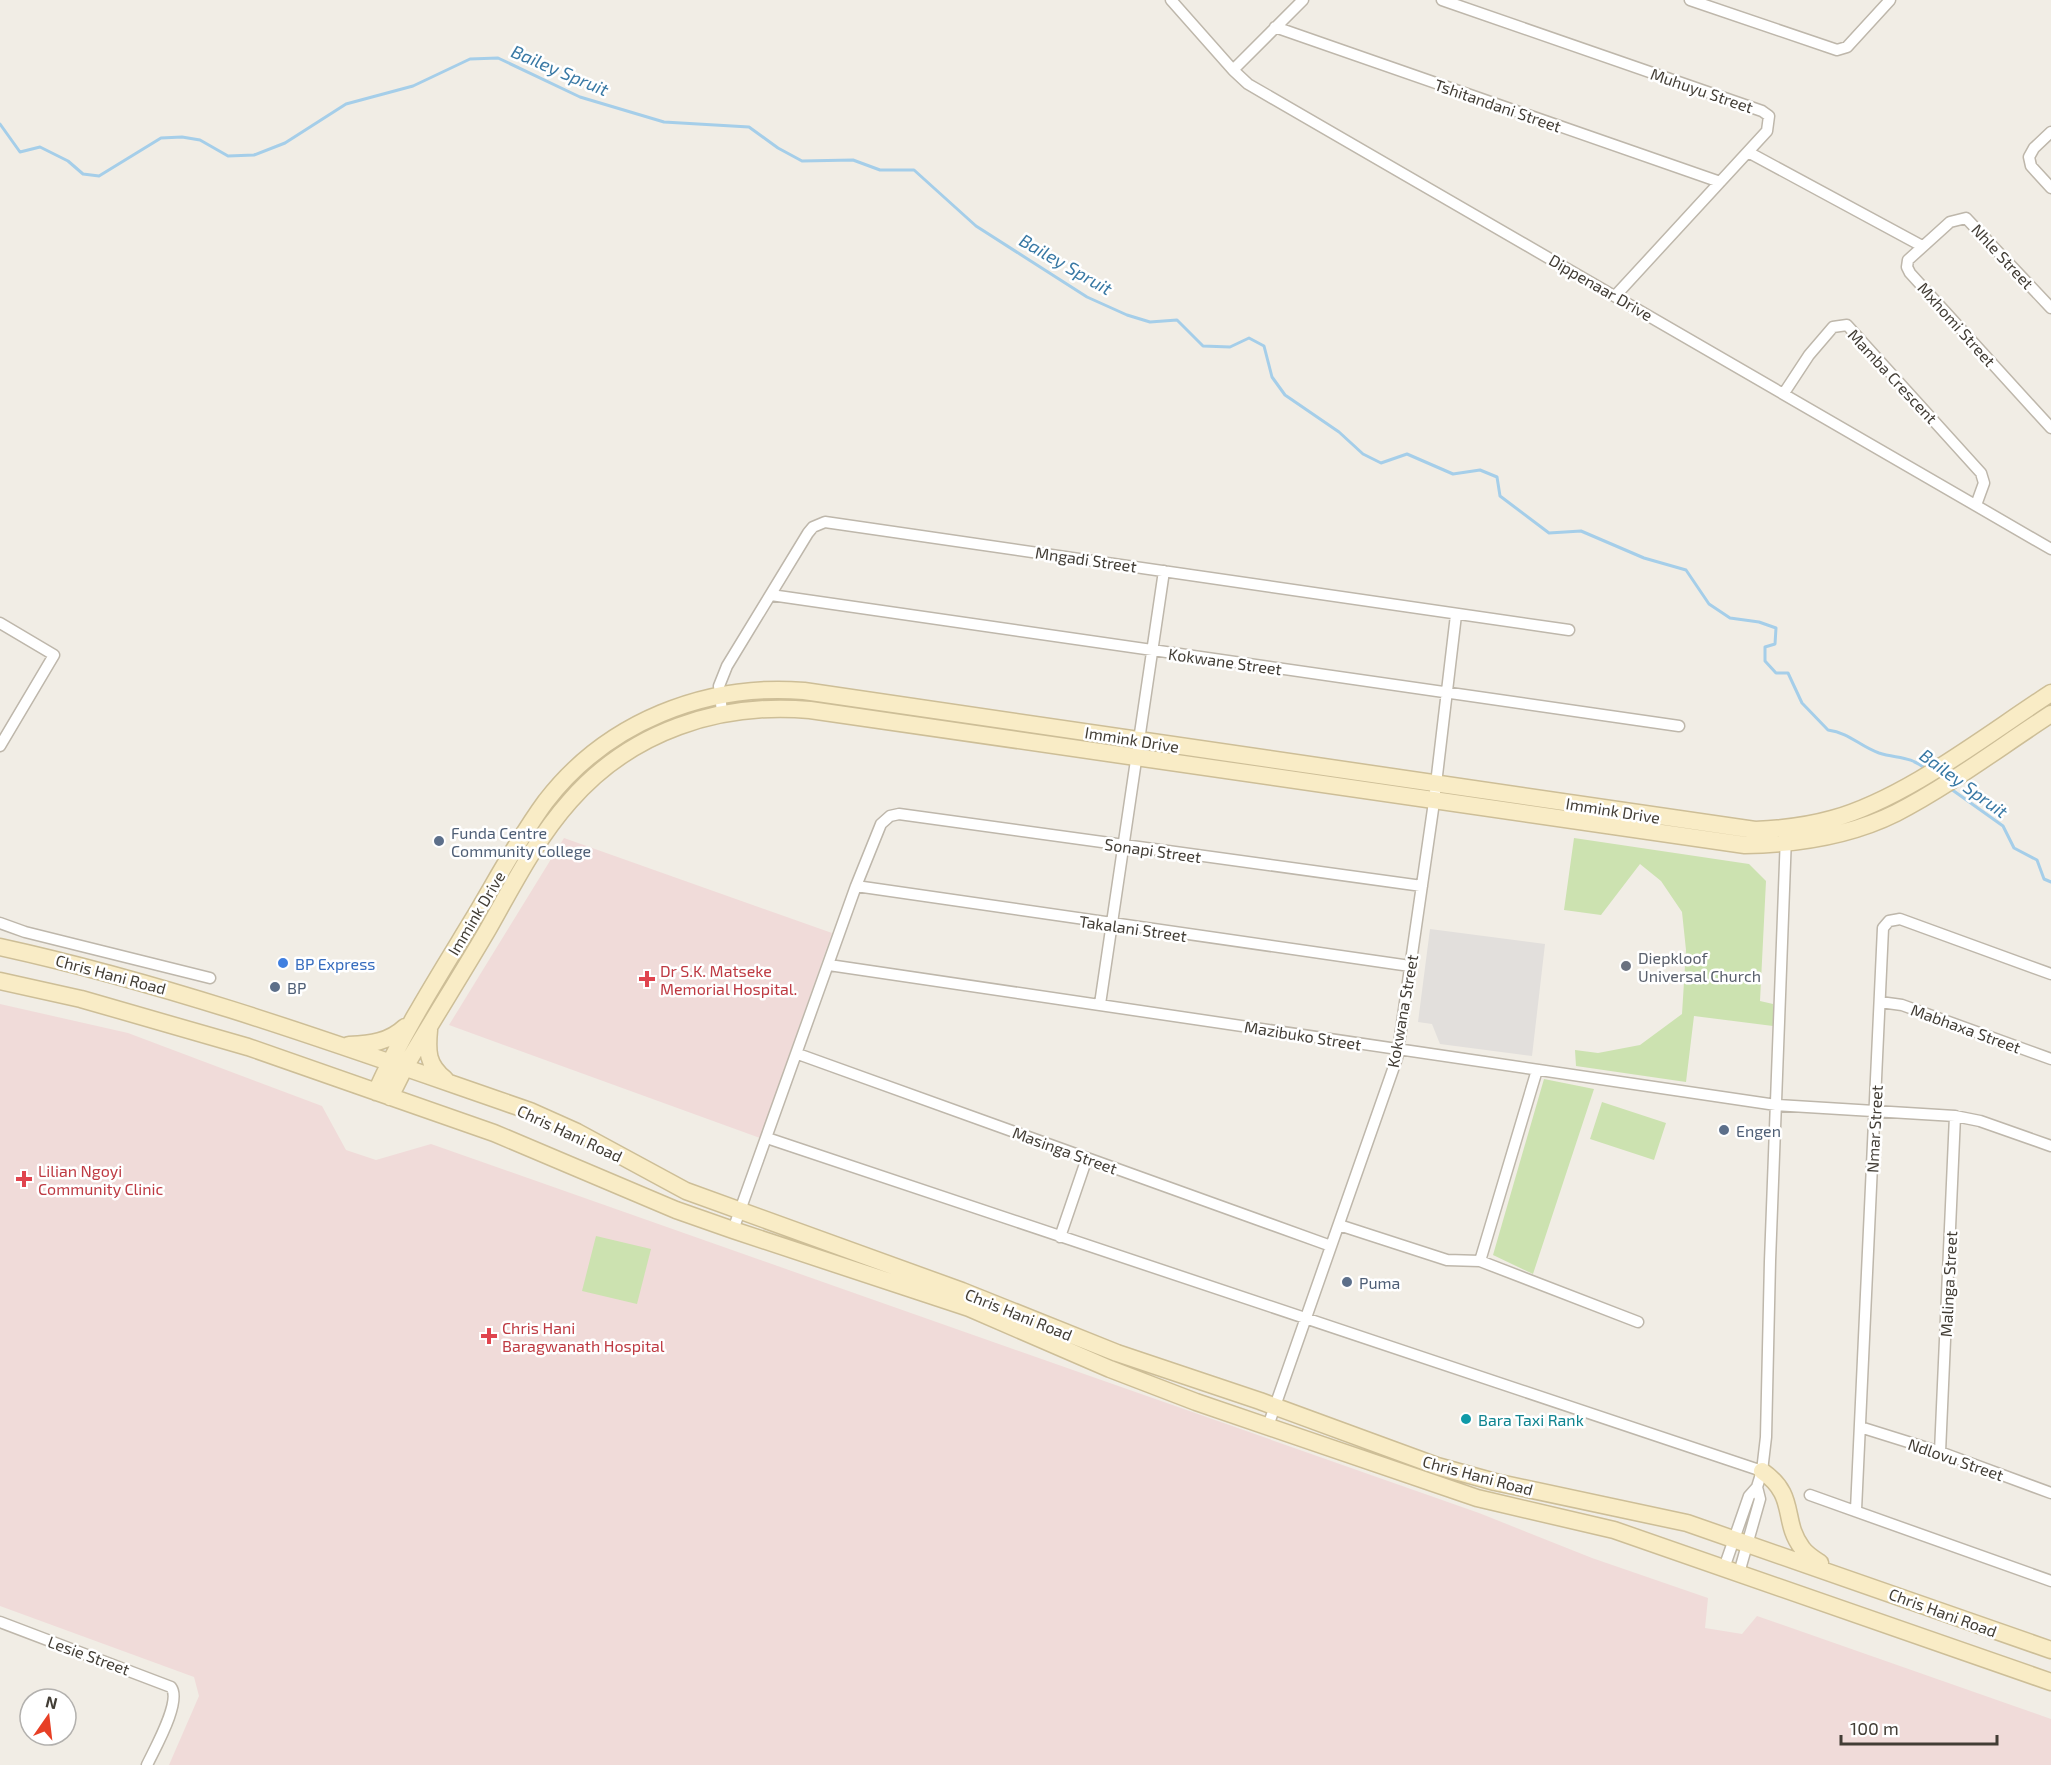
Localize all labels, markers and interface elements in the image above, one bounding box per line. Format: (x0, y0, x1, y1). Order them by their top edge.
water label: Bailey Spruit (508, 40, 612, 100)
street label: Muhuyu Street (1648, 64, 1756, 116)
street label: Tshitandani Street (1432, 74, 1564, 136)
street label: Nhle Street (1968, 220, 2038, 292)
water label: Bailey Spruit (1016, 229, 1116, 300)
street label: Dippenaar Drive (1546, 250, 1656, 324)
street label: Mxhomi Street (1914, 278, 2000, 370)
street label: Mamba Crescent (1844, 325, 1942, 427)
street label: Mngadi Street (1034, 542, 1138, 576)
street label: Kokwane Street (1167, 644, 1283, 678)
street label: Immink Drive (1084, 722, 1180, 756)
water label: Bailey Spruit (1916, 744, 2012, 822)
street label: Immink Drive (1565, 793, 1661, 827)
place label: Funda Centre Community College (451, 823, 591, 860)
marker: Funda Centre Community College (432, 834, 446, 848)
street label: Sonapi Street (1103, 834, 1203, 866)
street label: Immink Drive (443, 867, 509, 959)
street label: Takalani Street (1078, 911, 1188, 945)
place label: Diepkloof Universal Church (1638, 948, 1761, 985)
street label: Chris Hani Road (54, 950, 168, 998)
street label: Kokwana Street (1383, 953, 1421, 1069)
place label: BP Express (295, 954, 375, 973)
marker: BP Express (276, 956, 290, 970)
marker: Diepkloof Universal Church (1619, 959, 1633, 973)
place label: Dr S.K. Matseke Memorial Hospital. (660, 961, 797, 998)
marker: Dr S.K. Matseke Memorial Hospital. (638, 970, 656, 988)
place label: BP (287, 978, 306, 997)
marker: BP (268, 980, 282, 994)
street label: Mabhaxa Street (1909, 999, 2023, 1057)
street label: Mazibuko Street (1243, 1016, 1363, 1054)
street label: Nmar Street (1862, 1084, 1886, 1174)
street label: Chris Hani Road (514, 1100, 626, 1166)
place label: Engen (1736, 1121, 1781, 1140)
street label: Masinga Street (1010, 1122, 1120, 1178)
marker: Engen (1717, 1123, 1731, 1137)
place label: Lilian Ngoyi Community Clinic (38, 1161, 164, 1198)
marker: Lilian Ngoyi Community Clinic (15, 1170, 33, 1188)
street label: Malinga Street (1936, 1230, 1960, 1338)
place label: Puma (1359, 1273, 1400, 1292)
marker: Puma (1340, 1275, 1354, 1289)
street label: Chris Hani Road (963, 1284, 1075, 1344)
place label: Chris Hani Baragwanath Hospital (502, 1318, 665, 1355)
marker: Chris Hani Baragwanath Hospital (480, 1327, 498, 1345)
place label: Bara Taxi Rank (1478, 1410, 1584, 1429)
marker: Bara Taxi Rank (1459, 1412, 1473, 1426)
street label: Ndlovu Street (1906, 1434, 2006, 1484)
street label: Chris Hani Road (1421, 1451, 1535, 1499)
street label: Chris Hani Road (1886, 1584, 2000, 1640)
street label: Lesie Street (46, 1631, 132, 1679)
north arrow (18, 1687, 78, 1747)
text: N (44, 1691, 60, 1713)
scale bar (1841, 1708, 1997, 1746)
text: 100 m (1850, 1717, 1899, 1739)

